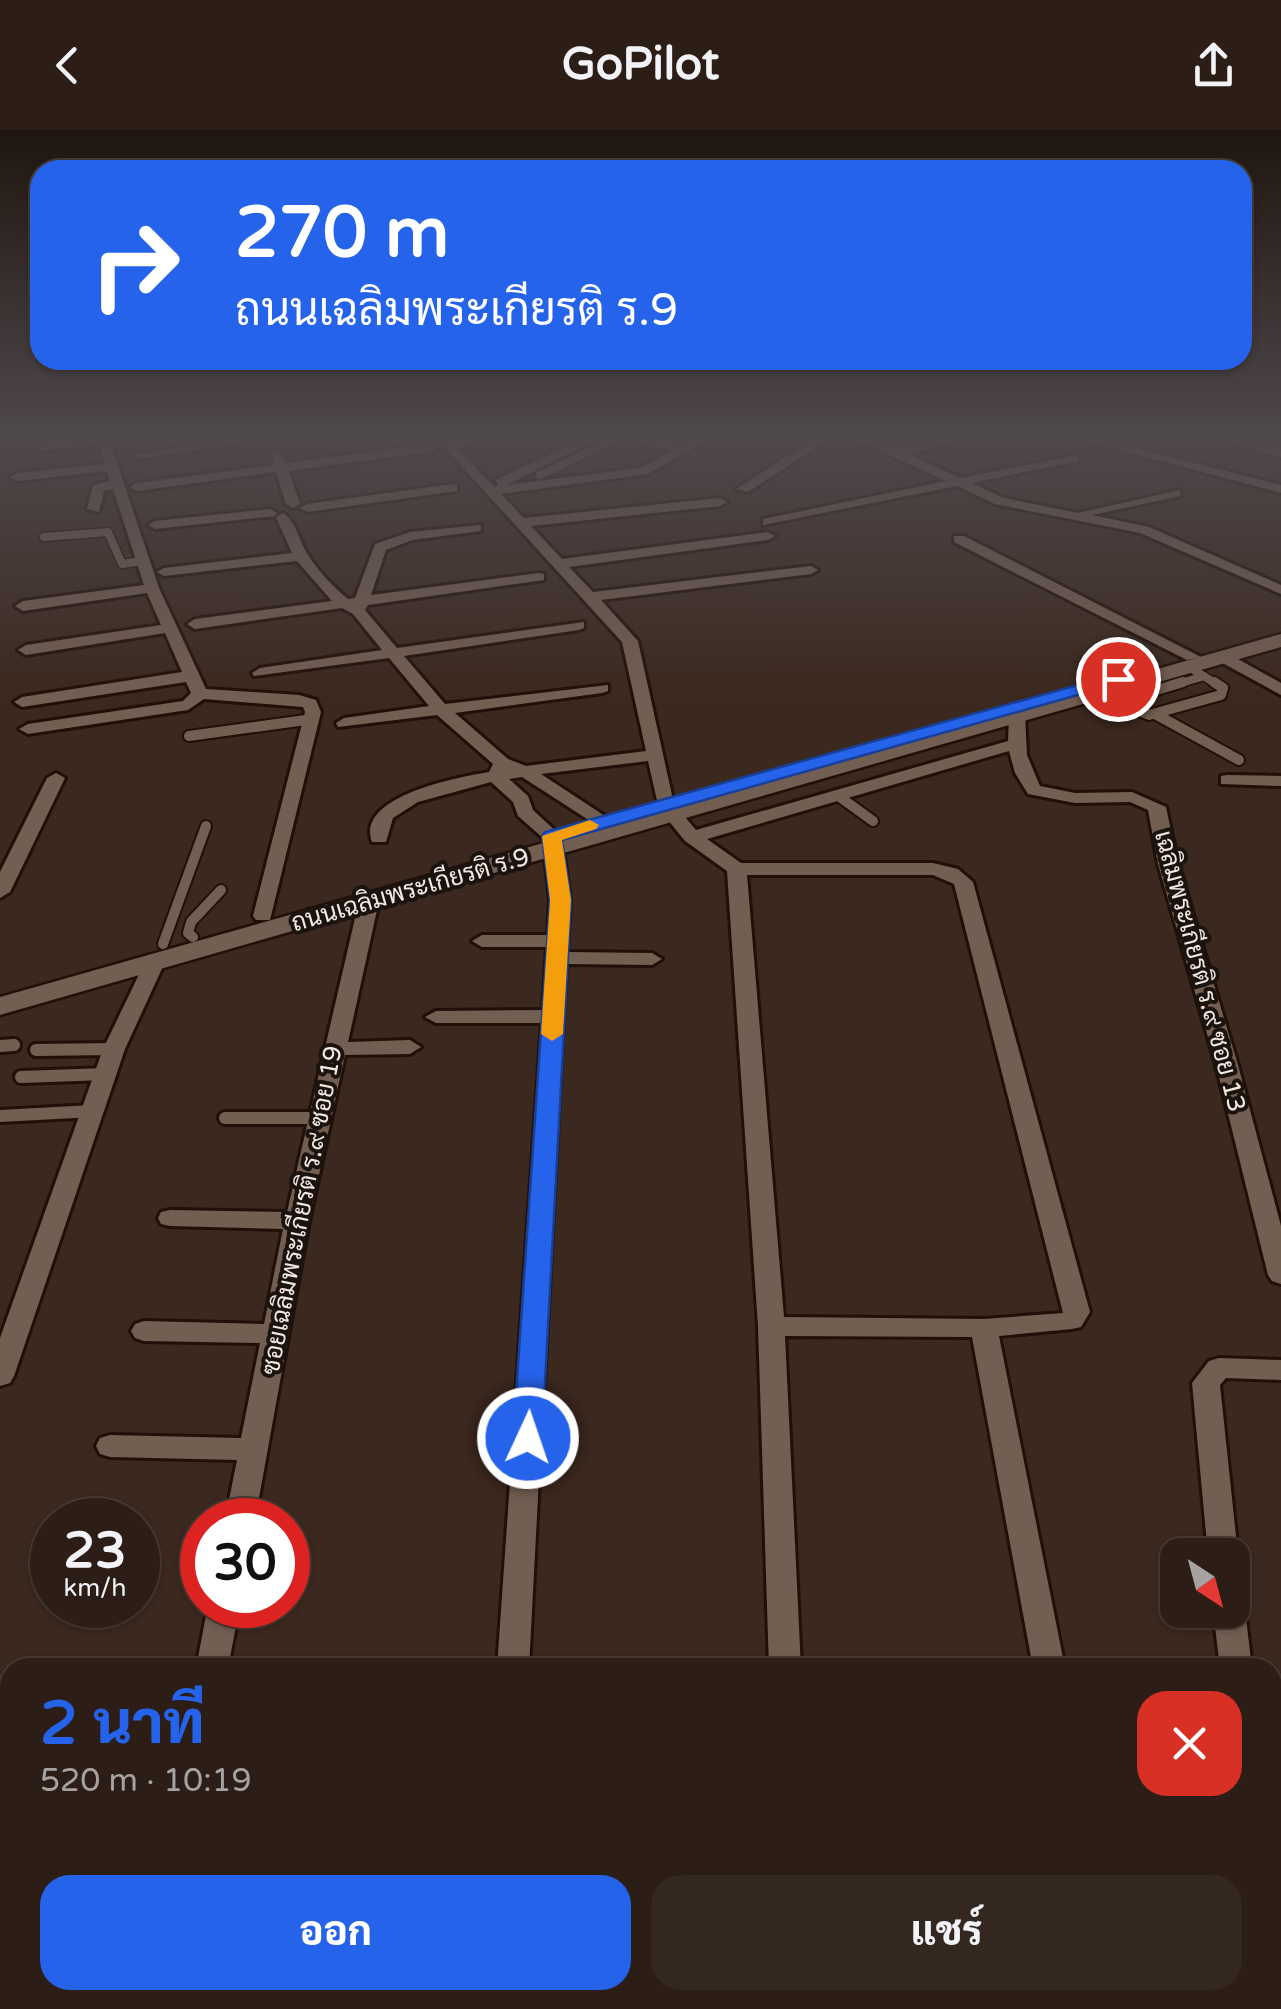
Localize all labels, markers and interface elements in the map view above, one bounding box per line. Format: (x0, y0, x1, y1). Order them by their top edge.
icon: back (40, 38, 95, 93)
text: GoPilot (562, 38, 719, 92)
icon: share (1186, 38, 1241, 93)
text: 270 m (235, 192, 449, 276)
icon: right (70, 200, 200, 330)
text: ถนนเฉลิมพระเกียรติ ร.9 (235, 284, 678, 338)
pin (1076, 637, 1161, 722)
icon: arrive (1091, 652, 1146, 707)
street label: เฉลิมพระเกียรติ ร.๙ ซอย 13 (1148, 827, 1254, 1115)
street label: ถนนเฉลิมพระเกียรติ ร.9 (287, 840, 533, 938)
street label: ซอยเฉลิมพระเกียรติ ร.๙ ซอย 19 (253, 1043, 349, 1377)
position arrow (476, 1386, 580, 1490)
speed limit sign: 30 (180, 1498, 310, 1628)
text: 23 (64, 1521, 126, 1581)
north arrow (1160, 1538, 1250, 1628)
map controls (1160, 1538, 1250, 1628)
text: km/h (64, 1573, 126, 1603)
text: 2 นาที (40, 1688, 205, 1760)
button: close (1137, 1691, 1242, 1796)
text: 520 m · 10:19 (40, 1762, 252, 1800)
button: ออก (40, 1875, 631, 1990)
button: แชร์ (651, 1875, 1242, 1990)

